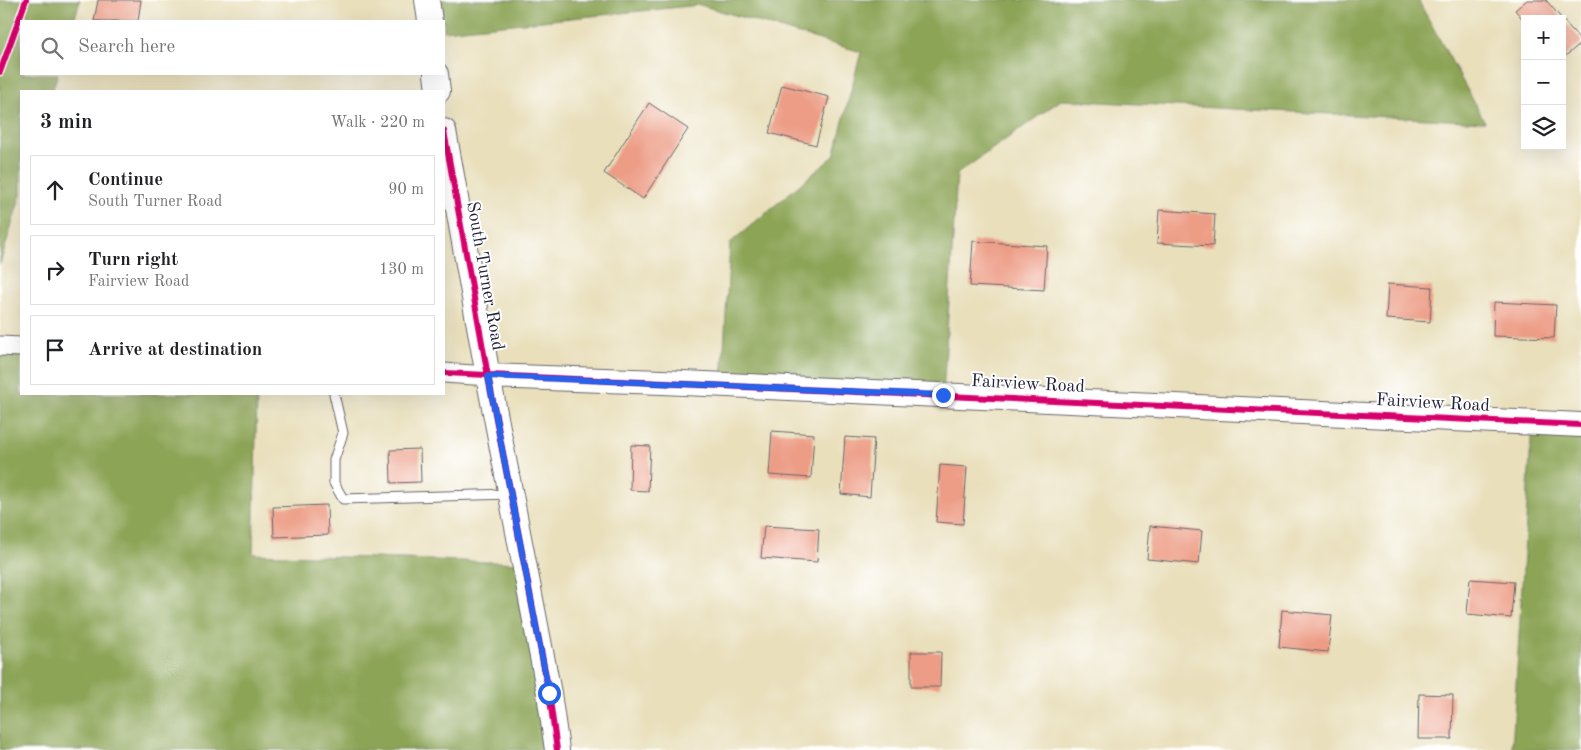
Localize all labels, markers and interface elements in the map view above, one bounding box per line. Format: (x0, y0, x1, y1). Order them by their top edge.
map controls (1521, 15, 1566, 150)
button: + (1521, 15, 1566, 60)
search box (20, 20, 445, 75)
icon: search (38, 34, 66, 62)
text: Search here (78, 38, 175, 57)
button: − (1521, 60, 1566, 105)
button: layers (1521, 105, 1566, 150)
text: 3 min (40, 112, 93, 133)
text: Walk · 220 m (330, 115, 425, 131)
text: Continue (88, 171, 163, 190)
icon: ahead (41, 176, 69, 204)
text: 90 m (388, 182, 424, 198)
text: South Turner Road (88, 194, 222, 210)
street label: South Turner Road (463, 200, 507, 352)
text: Turn right (88, 251, 178, 270)
icon: right (41, 256, 69, 284)
text: 130 m (379, 262, 424, 278)
text: Fairview Road (88, 274, 189, 290)
icon: arrive (41, 336, 69, 364)
text: Arrive at destination (88, 341, 262, 360)
street label: Fairview Road (971, 372, 1085, 396)
route end (932, 384, 955, 407)
street label: Fairview Road (1376, 391, 1490, 415)
route start (538, 682, 561, 705)

